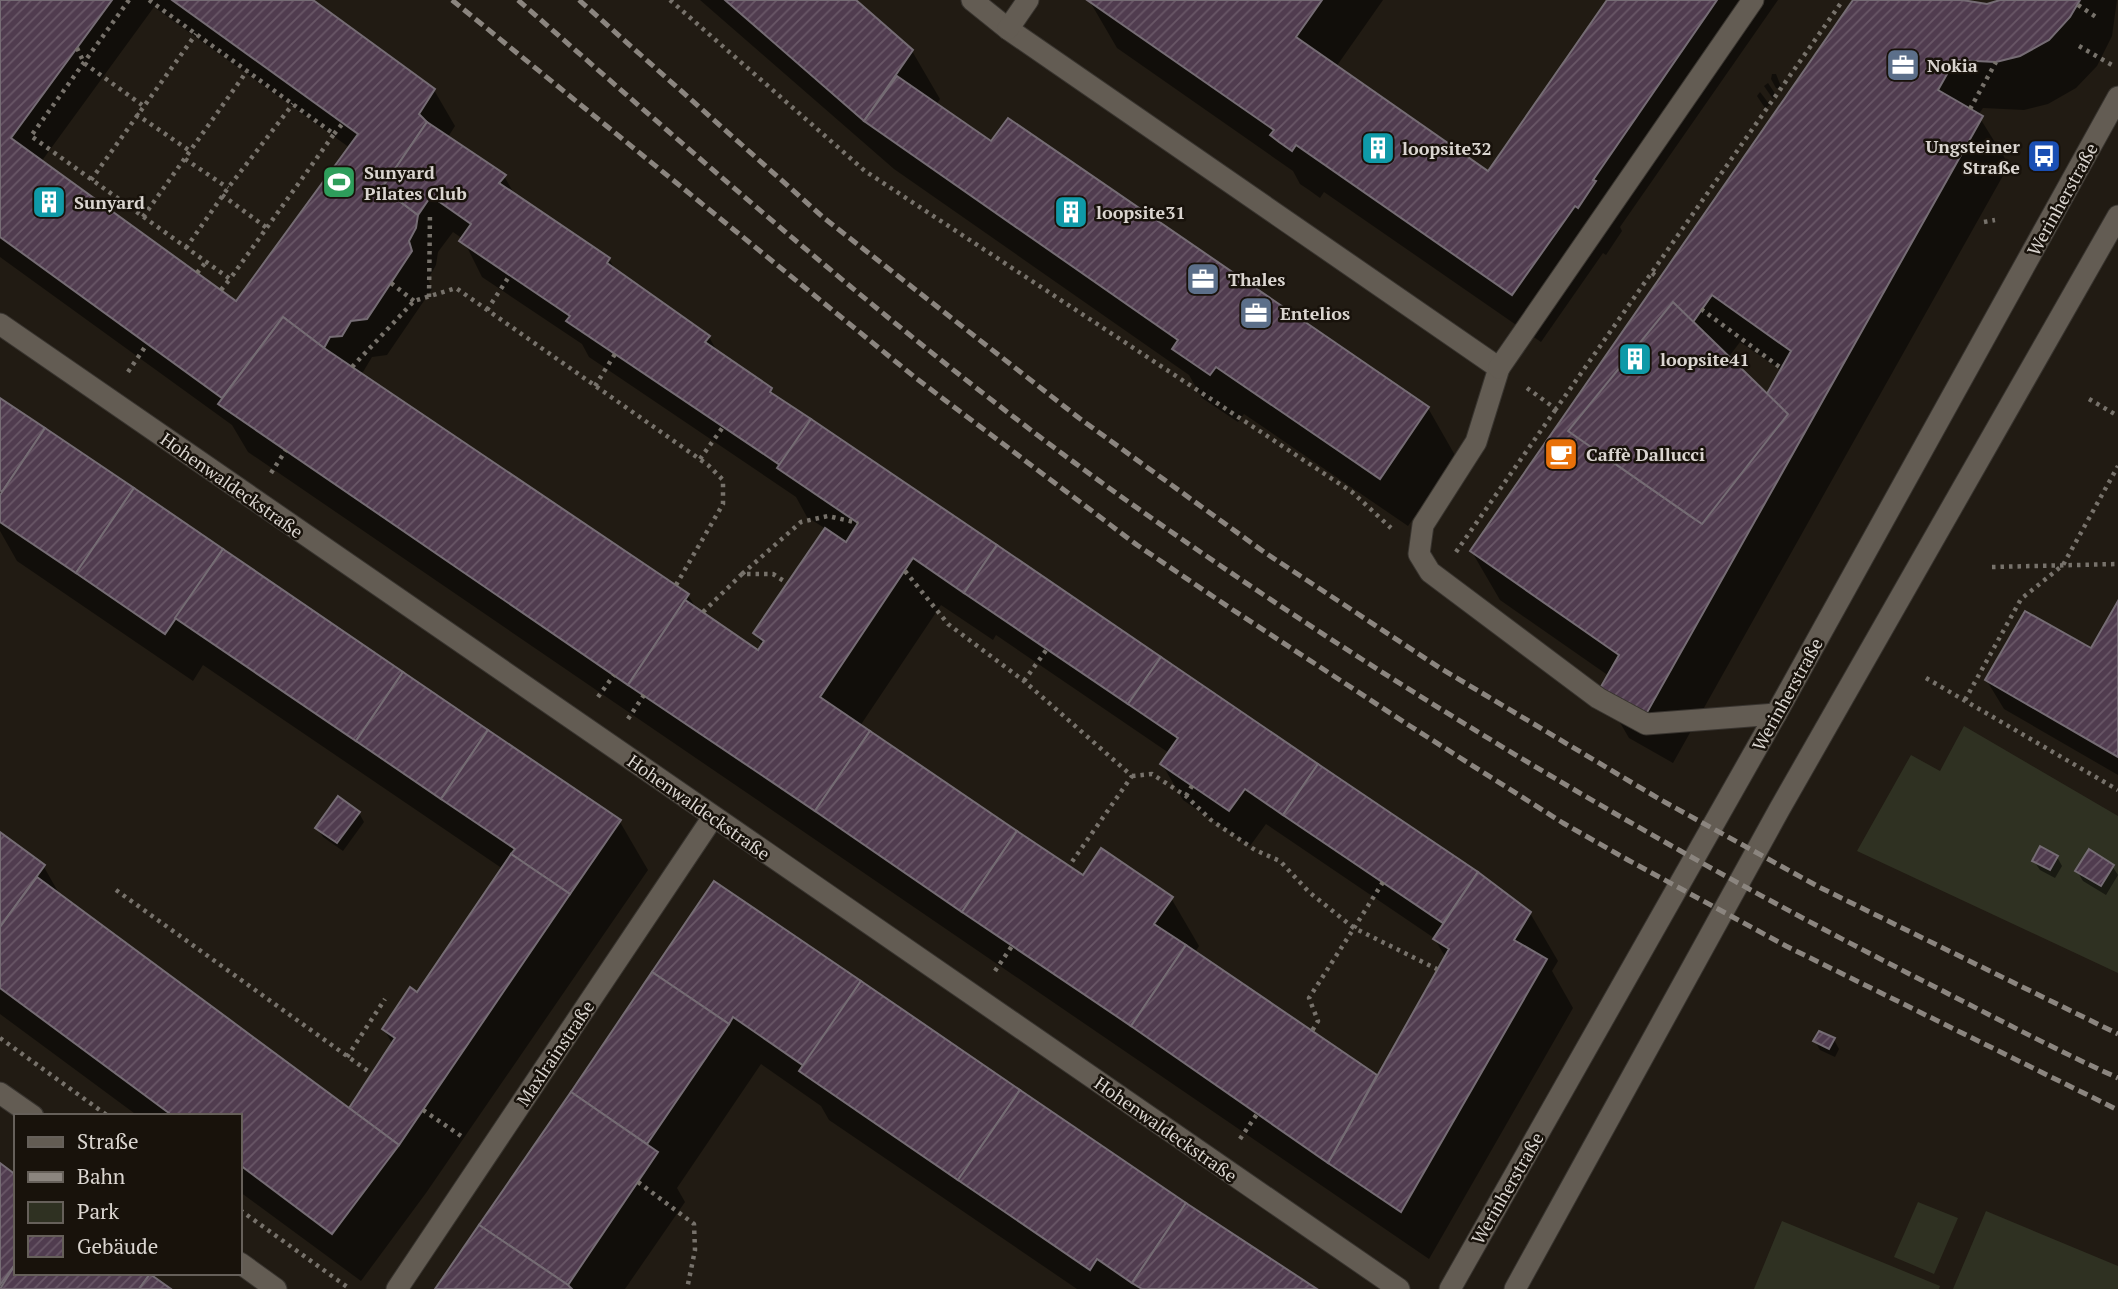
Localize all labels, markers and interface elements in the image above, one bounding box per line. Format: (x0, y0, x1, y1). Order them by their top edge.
office icon: Nokia (1884, 46, 1922, 84)
place label: Nokia (1927, 53, 1978, 77)
building icon: loopsite32 (1359, 129, 1397, 167)
place label: Ungsteiner Straße (1925, 134, 2020, 179)
place label: loopsite32 (1402, 136, 1492, 160)
bus stop icon: Ungsteiner Straße (2025, 137, 2063, 175)
street label: Werinherstraße (2021, 138, 2103, 260)
place label: Sunyard Pilates Club (364, 160, 467, 205)
sports icon: Sunyard Pilates Club (320, 163, 358, 201)
building icon: Sunyard (30, 183, 68, 221)
place label: Sunyard (74, 190, 145, 214)
building icon: loopsite31 (1052, 193, 1090, 231)
place label: loopsite31 (1096, 200, 1186, 224)
office icon: Thales (1184, 260, 1222, 298)
place label: Thales (1228, 267, 1285, 291)
office icon: Entelios (1237, 294, 1275, 332)
place label: Entelios (1280, 301, 1350, 325)
building icon: loopsite41 (1616, 340, 1654, 378)
place label: loopsite41 (1660, 347, 1750, 371)
street label: Hohenwaldeckstraße (156, 427, 308, 543)
cafe icon: Caffè Dallucci (1542, 435, 1580, 473)
place label: Caffè Dallucci (1586, 442, 1705, 466)
street label: Werinherstraße (1746, 633, 1828, 755)
street label: Hohenwaldeckstraße (623, 749, 775, 865)
street label: Maxlrainstraße (511, 995, 599, 1111)
street label: Hohenwaldeckstraße (1090, 1071, 1242, 1187)
legend (14, 1114, 242, 1275)
text: Straße (77, 1127, 139, 1155)
street label: Werinherstraße (1465, 1128, 1549, 1248)
text: Bahn (77, 1162, 126, 1190)
text: Park (77, 1197, 119, 1225)
text: Gebäude (77, 1232, 158, 1260)

